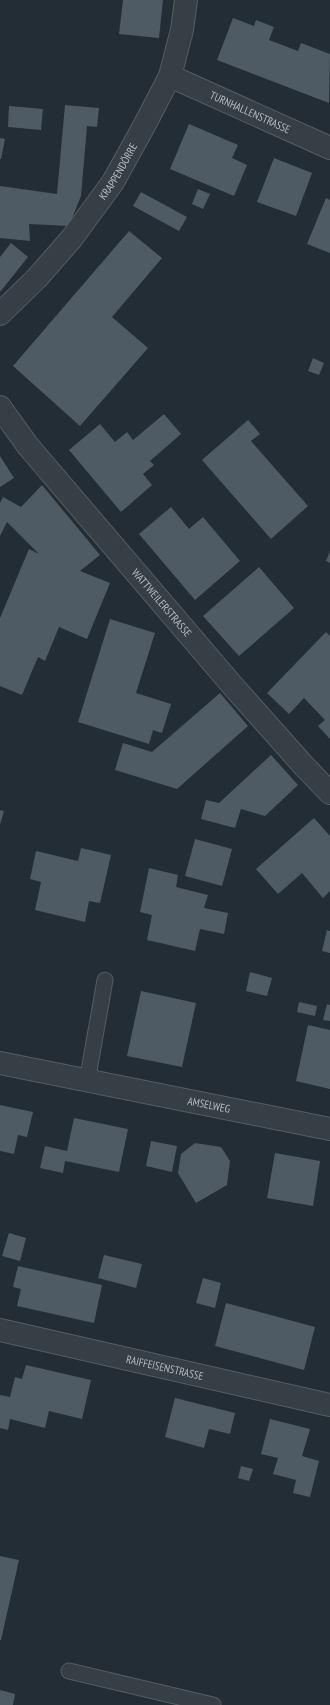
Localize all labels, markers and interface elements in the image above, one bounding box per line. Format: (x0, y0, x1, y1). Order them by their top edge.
street label: TURNHALLENSTRASSE (208, 88, 293, 136)
street label: KRAPPENDÖRRE (96, 140, 140, 202)
street label: WATTWEILERSTRASSE (129, 566, 195, 640)
street label: AMSELWEG (186, 1094, 231, 1116)
street label: RAIFFEISENSTRASSE (125, 1352, 205, 1383)

